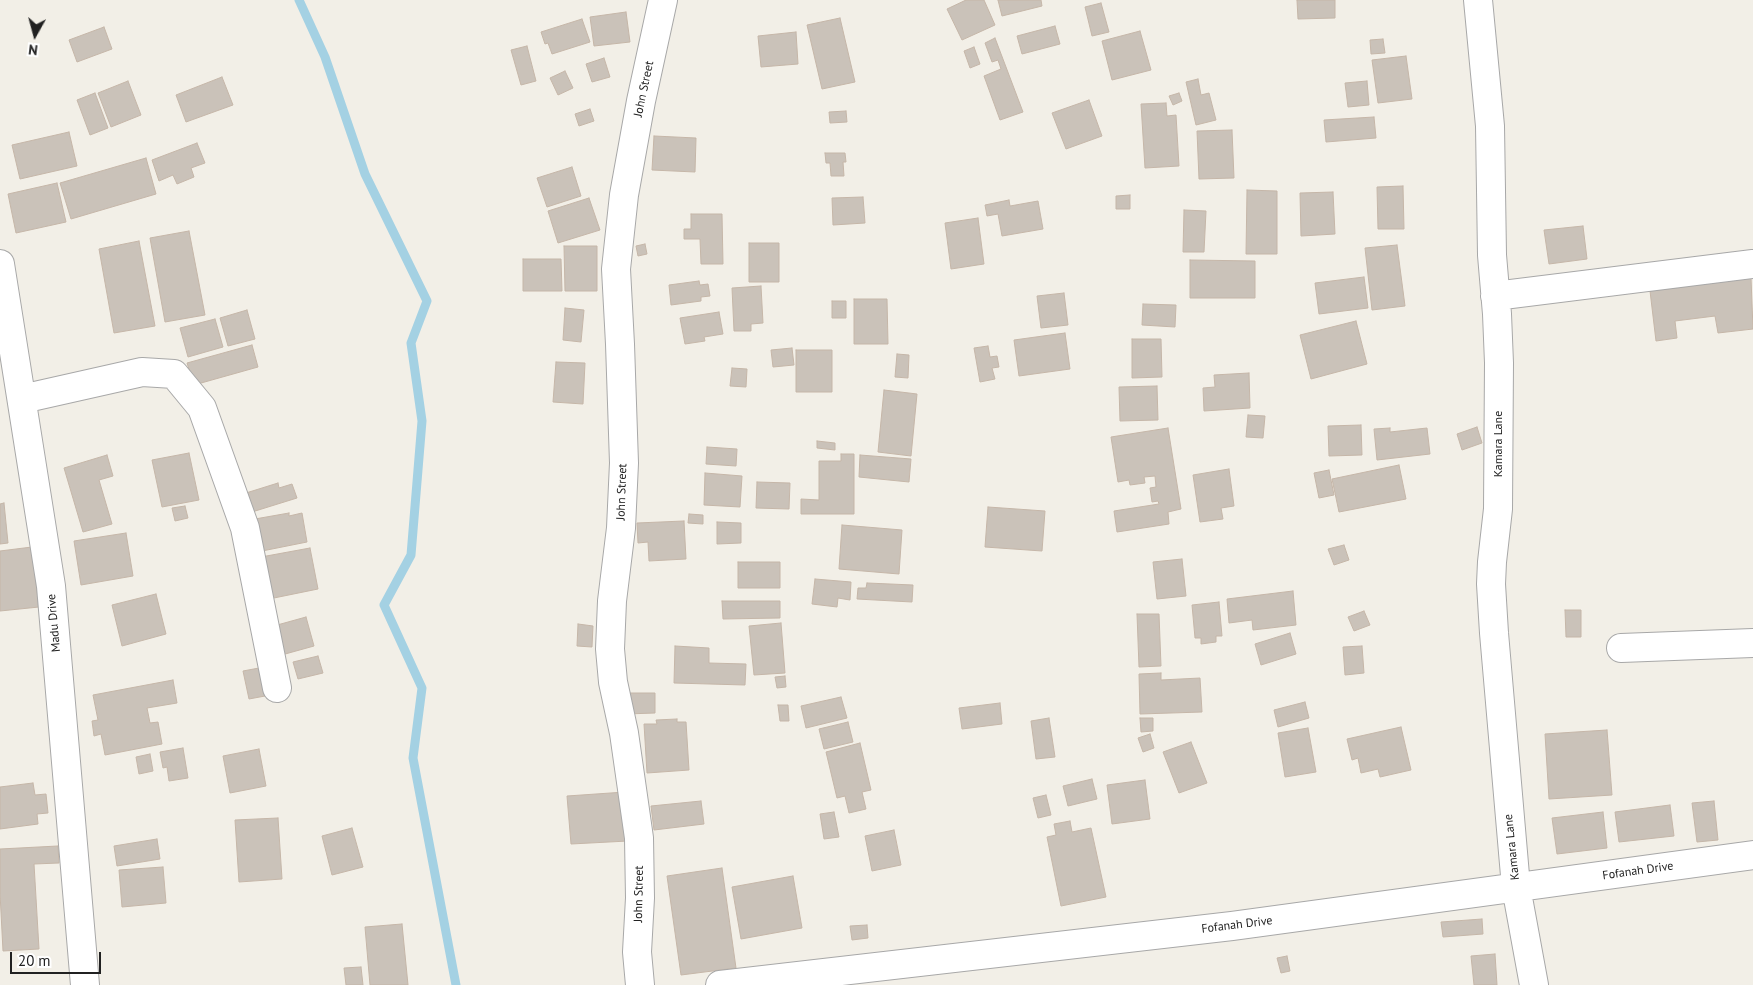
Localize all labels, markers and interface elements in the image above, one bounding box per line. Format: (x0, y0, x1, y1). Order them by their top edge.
north arrow (10, 10, 60, 60)
text: N (28, 40, 39, 59)
street label: John Street (631, 60, 657, 118)
street label: Kamara Lane (1492, 411, 1506, 477)
street label: John Street (614, 463, 630, 521)
street label: Madu Drive (44, 593, 64, 653)
street label: Kamara Lane (1501, 813, 1523, 881)
street label: Fofanah Drive (1602, 859, 1674, 883)
street label: John Street (631, 865, 647, 923)
street label: Fofanah Drive (1201, 914, 1273, 936)
scale bar (12, 942, 104, 974)
text: 20 m (18, 951, 51, 970)

